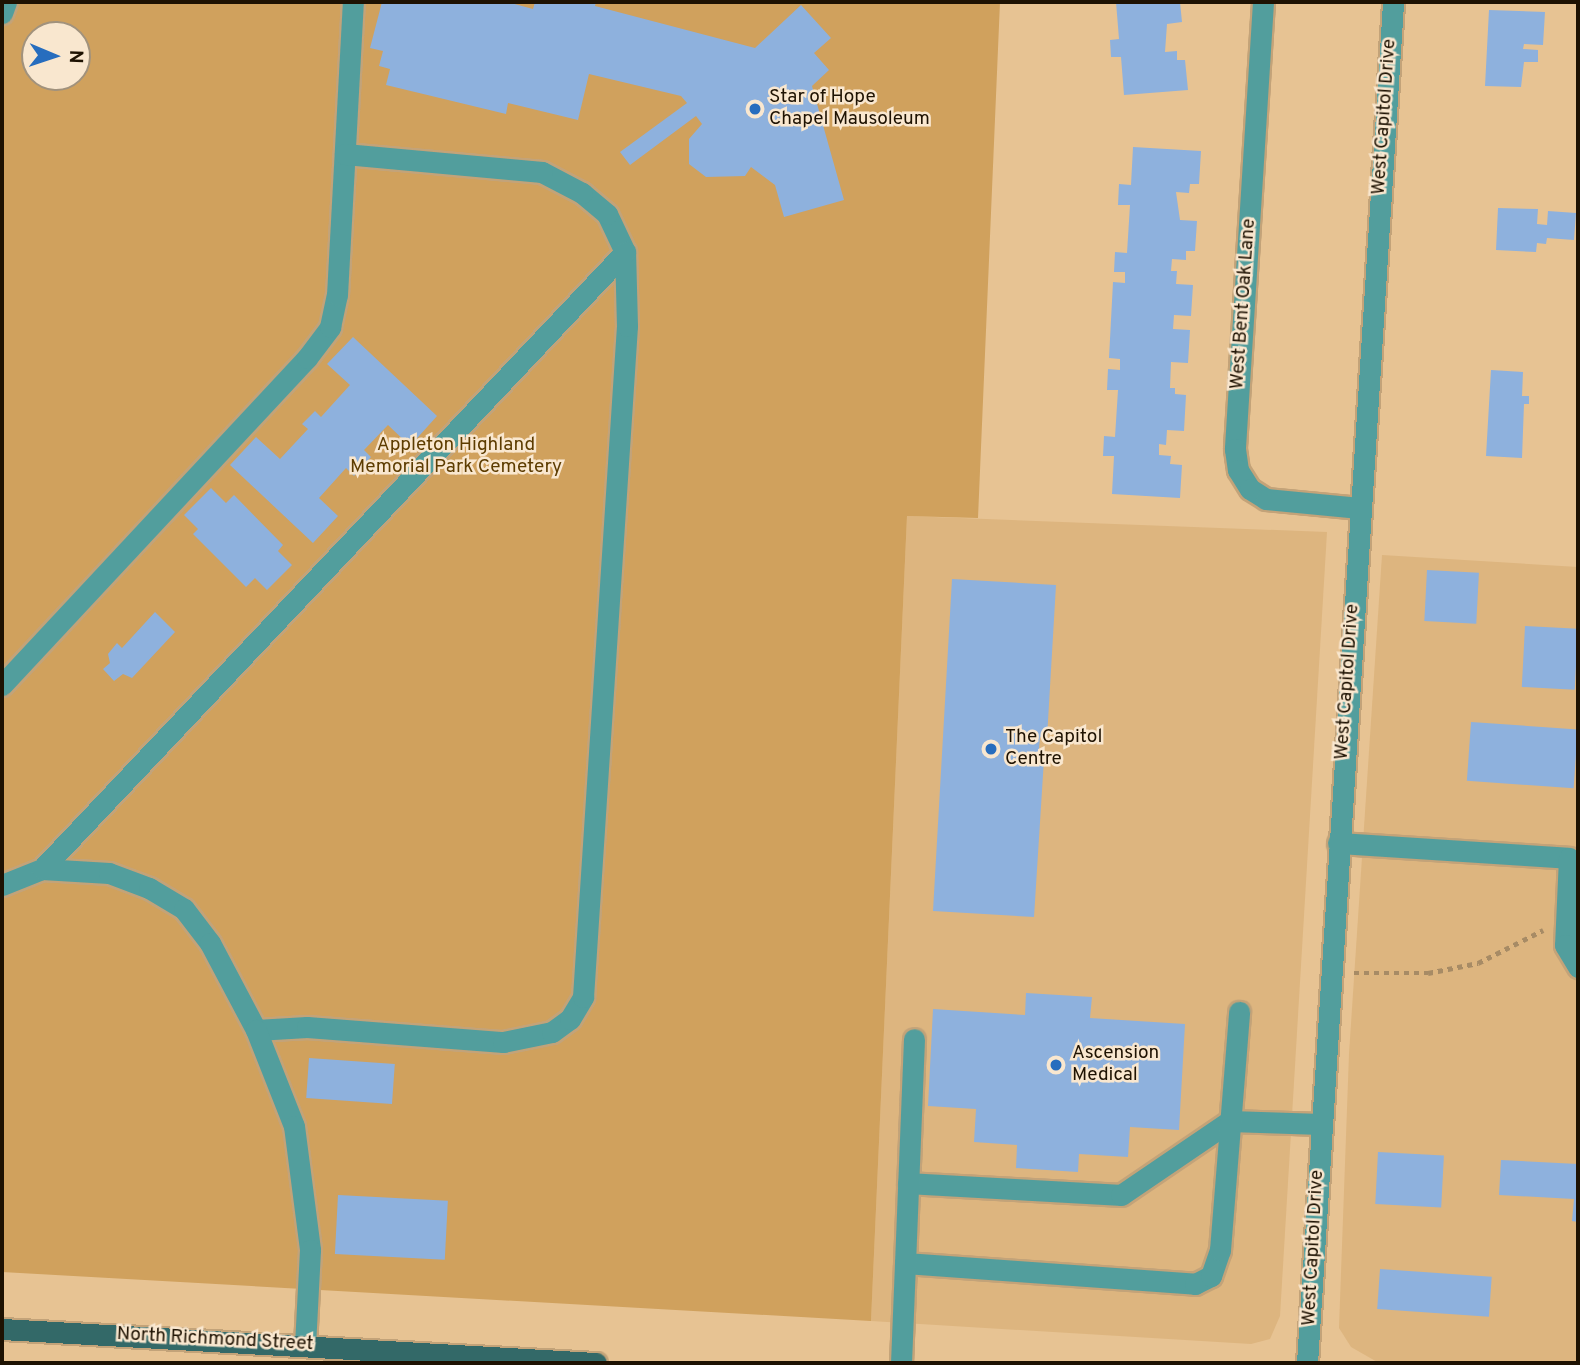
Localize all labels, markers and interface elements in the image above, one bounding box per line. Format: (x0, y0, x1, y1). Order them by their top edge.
north arrow (21, 21, 91, 91)
street label: West Capitol Drive (1368, 38, 1402, 196)
text: N (63, 49, 87, 64)
place label: Star of Hope Chapel Mausoleum (769, 87, 930, 131)
marker: Star of Hope Chapel Mausoleum (747, 101, 763, 117)
street label: West Bent Oak Lane (1227, 218, 1261, 390)
park label: Appleton Highland Memorial Park Cemetery (350, 435, 562, 479)
street label: West Capitol Drive (1331, 603, 1365, 761)
place label: The Capitol Centre (1005, 727, 1102, 771)
marker: The Capitol Centre (983, 741, 999, 757)
place label: Ascension Medical (1072, 1043, 1159, 1087)
marker: Ascension Medical (1046, 1055, 1066, 1075)
street label: West Capitol Drive (1299, 1169, 1329, 1327)
street label: North Richmond Street (116, 1323, 314, 1357)

